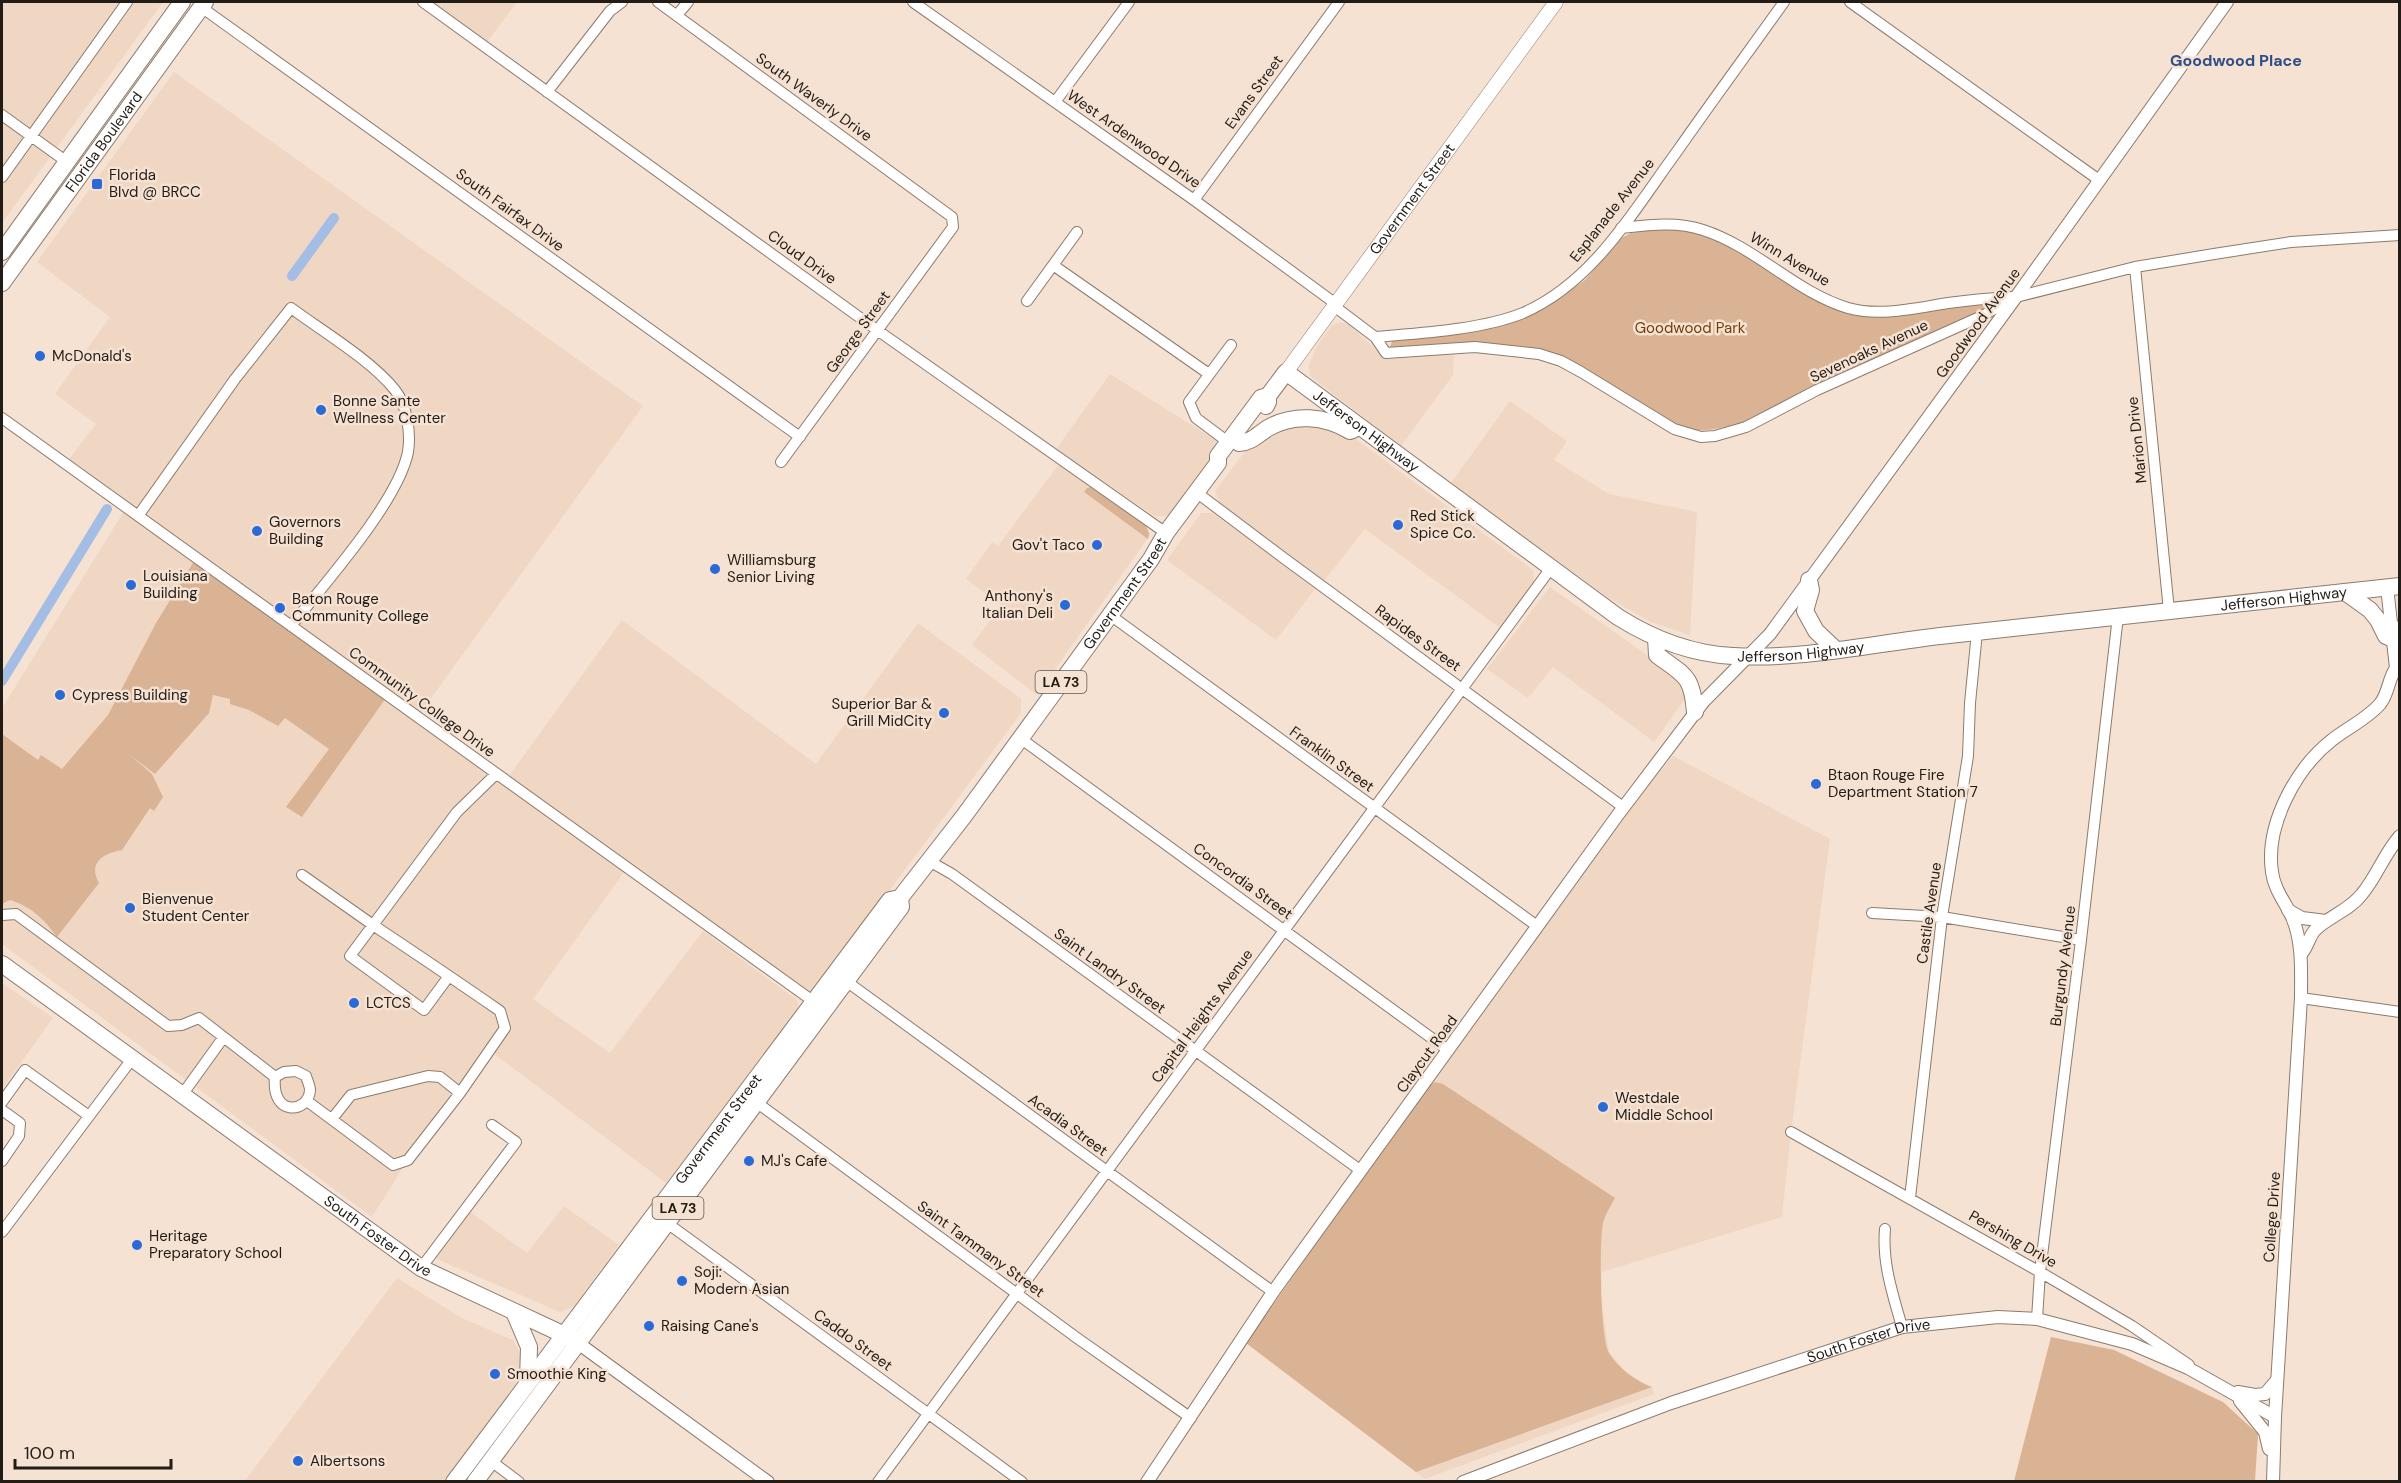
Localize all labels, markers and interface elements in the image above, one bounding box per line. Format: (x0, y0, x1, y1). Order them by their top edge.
street label: South Waverly Drive (752, 48, 876, 146)
district label: Goodwood Place (2170, 50, 2302, 71)
street label: Evans Street (1220, 51, 1288, 133)
street label: West Ardenwood Drive (1063, 85, 1205, 193)
street label: Florida Boulevard (61, 88, 147, 196)
street label: Government Street (1365, 139, 1460, 259)
street label: Esplanade Avenue (1565, 154, 1659, 266)
street label: South Fairfax Drive (452, 164, 568, 256)
place label: Florida Blvd @ BRCC (109, 165, 201, 202)
marker: Florida Blvd @ BRCC (90, 177, 104, 191)
street label: Cloud Drive (764, 225, 840, 289)
street label: Winn Avenue (1746, 227, 1834, 291)
street label: Goodwood Avenue (1931, 264, 2025, 382)
street label: George Street (821, 287, 895, 377)
street label: Sevenoaks Avenue (1807, 315, 1931, 387)
park label: Goodwood Park (1635, 318, 1746, 338)
place label: McDonald's (52, 346, 132, 366)
marker: McDonald's (33, 349, 47, 363)
street label: Jefferson Highway (1309, 385, 1424, 477)
place label: Bonne Sante Wellness Center (333, 391, 446, 428)
street label: Marion Drive (2123, 396, 2151, 484)
marker: Bonne Sante Wellness Center (314, 403, 328, 417)
place label: Red Stick Spice Co. (1410, 506, 1475, 543)
place label: Governors Building (269, 512, 341, 549)
marker: Red Stick Spice Co. (1391, 518, 1405, 532)
marker: Governors Building (250, 524, 264, 538)
street label: Government Street (1078, 534, 1171, 654)
place label: Gov't Taco (1012, 535, 1085, 555)
marker: Gov't Taco (1090, 538, 1104, 552)
place label: Williamsburg Senior Living (727, 550, 816, 587)
marker: Williamsburg Senior Living (708, 562, 722, 576)
place label: Louisiana Building (143, 566, 208, 603)
marker: Louisiana Building (124, 578, 138, 592)
street label: Jefferson Highway (2219, 582, 2349, 616)
place label: Anthony's Italian Deli (982, 586, 1053, 623)
place label: Baton Rouge Community College (292, 589, 429, 626)
marker: Anthony's Italian Deli (1058, 598, 1072, 612)
street label: Rapides Street (1371, 600, 1465, 676)
marker: Baton Rouge Community College (273, 601, 287, 615)
street label: Jefferson Highway (1737, 637, 1866, 667)
street label: Community College Drive (345, 642, 499, 762)
road number: LA 73 (1036, 671, 1086, 693)
place label: Cypress Building (72, 685, 188, 705)
marker: Cypress Building (53, 688, 67, 702)
place label: Superior Bar & Grill MidCity (831, 694, 933, 731)
marker: Superior Bar & Grill MidCity (937, 706, 951, 720)
street label: Franklin Street (1286, 722, 1378, 797)
place label: Btaon Rouge Fire Department Station 7 (1828, 765, 1978, 802)
marker: Btaon Rouge Fire Department Station 7 (1809, 777, 1823, 791)
street label: Concordia Street (1189, 838, 1297, 924)
street label: Castile Avenue (1912, 861, 1946, 965)
place label: Bienvenue Student Center (142, 889, 250, 926)
marker: Bienvenue Student Center (123, 901, 137, 915)
street label: Burgundy Avenue (2046, 905, 2080, 1027)
street label: Saint Landry Street (1050, 924, 1170, 1018)
street label: Capital Heights Avenue (1147, 945, 1257, 1087)
place label: LCTCS (366, 993, 411, 1013)
marker: LCTCS (347, 996, 361, 1010)
street label: Claycut Road (1392, 1011, 1462, 1097)
street label: Government Street (670, 1070, 766, 1188)
place label: Westdale Middle School (1615, 1088, 1713, 1125)
street label: Acadia Street (1024, 1089, 1112, 1161)
marker: Westdale Middle School (1596, 1100, 1610, 1114)
place label: MJ's Cafe (761, 1151, 827, 1171)
marker: MJ's Cafe (742, 1154, 756, 1168)
street label: College Drive (2259, 1171, 2285, 1263)
street label: South Foster Drive (320, 1191, 435, 1281)
street label: Saint Tammany Street (913, 1196, 1049, 1302)
road number: LA 73 (652, 1197, 704, 1219)
street label: Pershing Drive (1965, 1206, 2061, 1272)
place label: Heritage Preparatory School (149, 1226, 282, 1263)
marker: Heritage Preparatory School (130, 1238, 144, 1252)
place label: Soji: Modern Asian (694, 1262, 789, 1299)
marker: Soji: Modern Asian (675, 1274, 689, 1288)
street label: Caddo Street (809, 1305, 897, 1376)
street label: South Foster Drive (1804, 1314, 1931, 1368)
place label: Raising Cane's (661, 1316, 759, 1336)
marker: Raising Cane's (642, 1319, 656, 1333)
place label: Smoothie King (507, 1364, 607, 1384)
marker: Smoothie King (488, 1367, 502, 1381)
scale bar (15, 1432, 171, 1470)
text: 100 m (24, 1441, 75, 1465)
place label: Albertsons (310, 1451, 385, 1471)
marker: Albertsons (291, 1454, 305, 1468)

